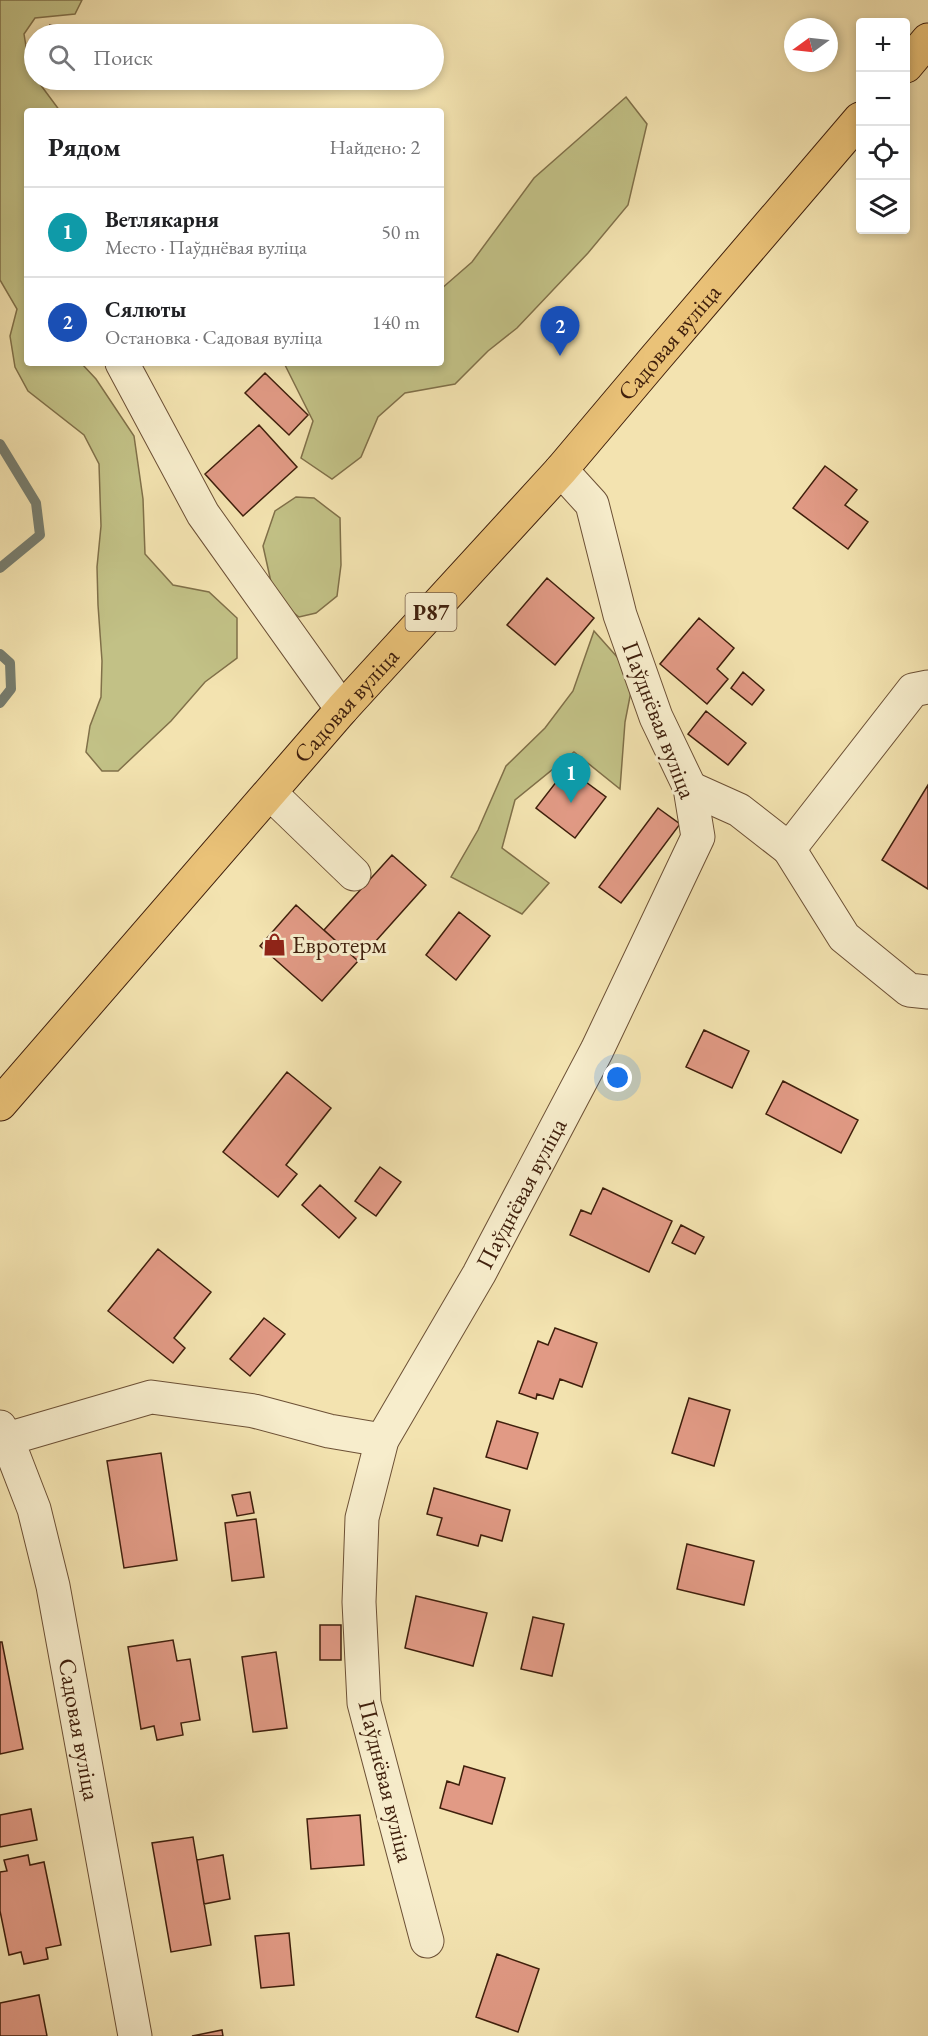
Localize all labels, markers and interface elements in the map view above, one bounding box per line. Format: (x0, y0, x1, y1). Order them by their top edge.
north arrow (784, 18, 838, 72)
map controls (856, 18, 910, 234)
button: + (856, 18, 910, 72)
search box (24, 24, 444, 90)
icon: search (45, 41, 78, 74)
text: Поиск (93, 43, 153, 72)
button: − (856, 72, 910, 126)
button: locate (856, 126, 910, 180)
text: Рядом (48, 130, 121, 164)
text: Найдено: 2 (329, 134, 420, 160)
button: layers (856, 180, 910, 234)
text: Ветлякарня (105, 205, 219, 234)
text: 1 (62, 219, 73, 245)
text: 50 m (381, 219, 420, 245)
text: Место · Паўднёвая вуліца (105, 234, 307, 260)
street label: Садовая вуліца (610, 277, 727, 407)
text: Сялюты (105, 295, 186, 324)
pin: 2 (540, 306, 580, 356)
text: 2 (62, 309, 73, 335)
text: 140 m (372, 309, 420, 335)
text: Остановка · Садовая вуліца (105, 324, 322, 350)
road number: Р87 (406, 593, 456, 631)
street label: Паўднёвая вуліца (615, 637, 704, 803)
street label: Садовая вуліца (286, 641, 406, 769)
pin: 1 (552, 754, 590, 803)
place label: Евротерм (292, 929, 386, 960)
shop icon: Евротерм (261, 932, 287, 958)
your location (603, 1063, 632, 1092)
street label: Паўднёвая вуліца (468, 1112, 574, 1274)
street label: Садовая вуліца (51, 1656, 108, 1803)
street label: Паўднёвая вуліца (351, 1696, 422, 1866)

